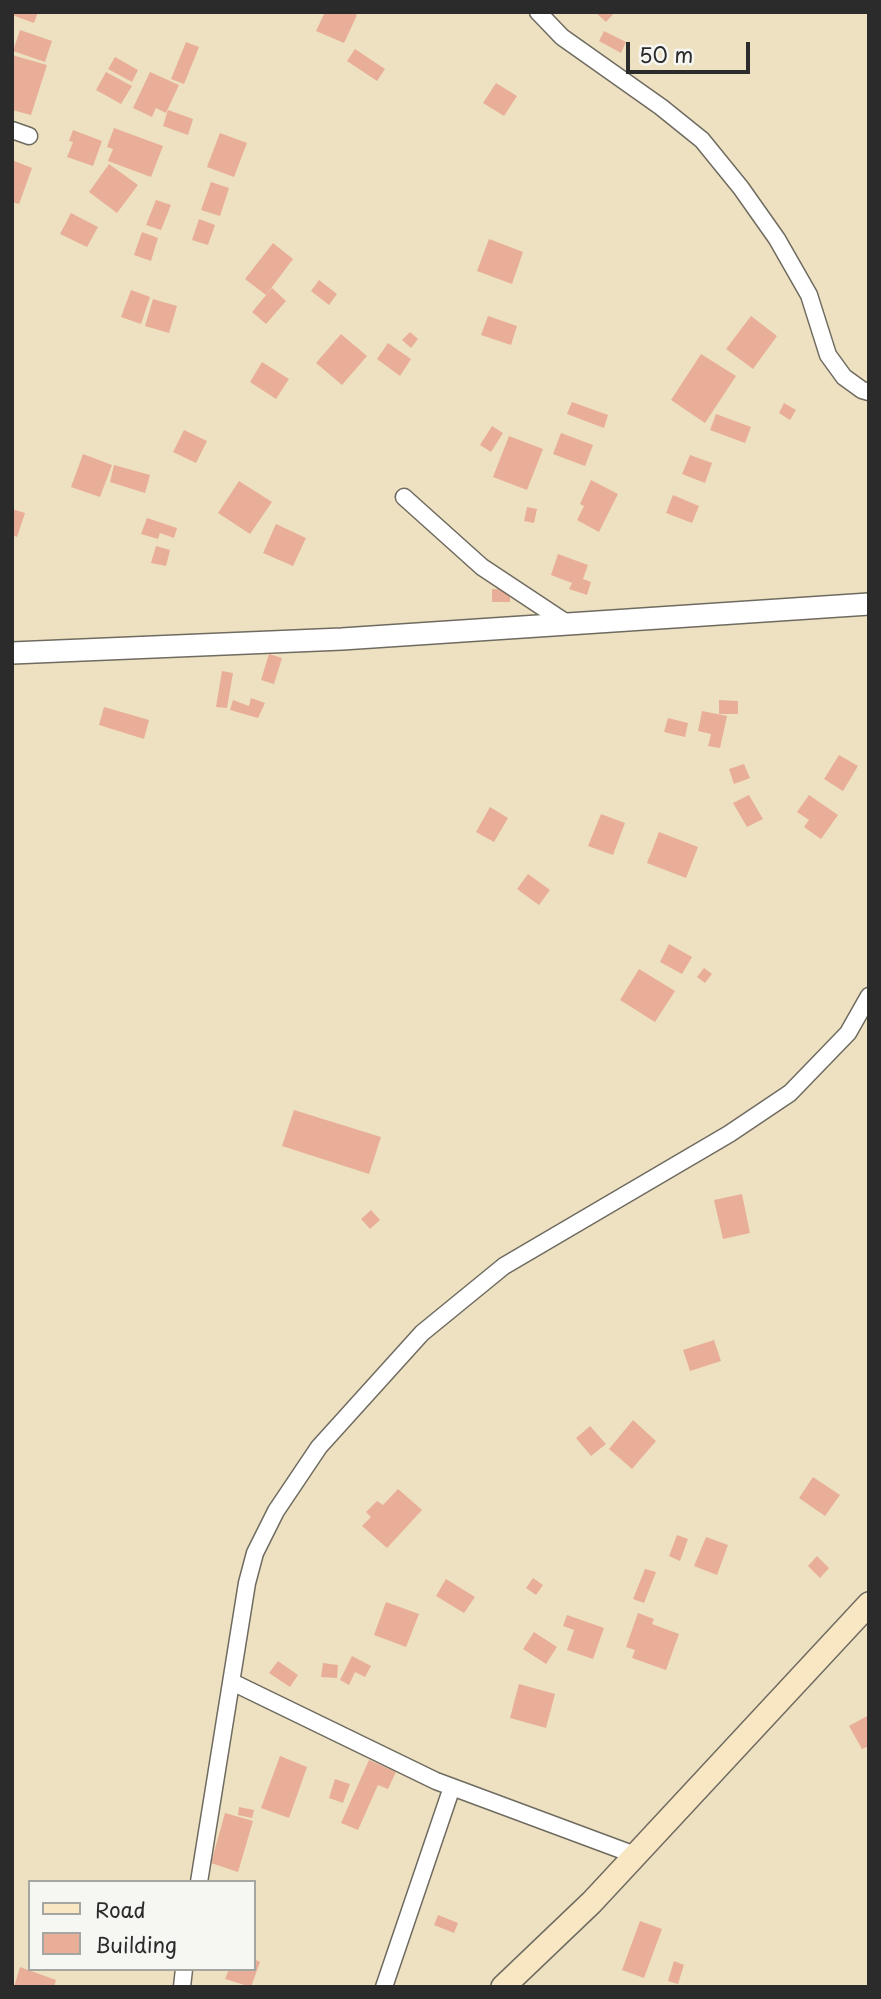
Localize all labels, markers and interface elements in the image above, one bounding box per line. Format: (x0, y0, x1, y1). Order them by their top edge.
scale bar (629, 28, 753, 72)
text: 50 m (639, 38, 693, 70)
legend (28, 1880, 256, 1971)
text: Road (95, 1893, 146, 1925)
text: Building (95, 1928, 177, 1960)

